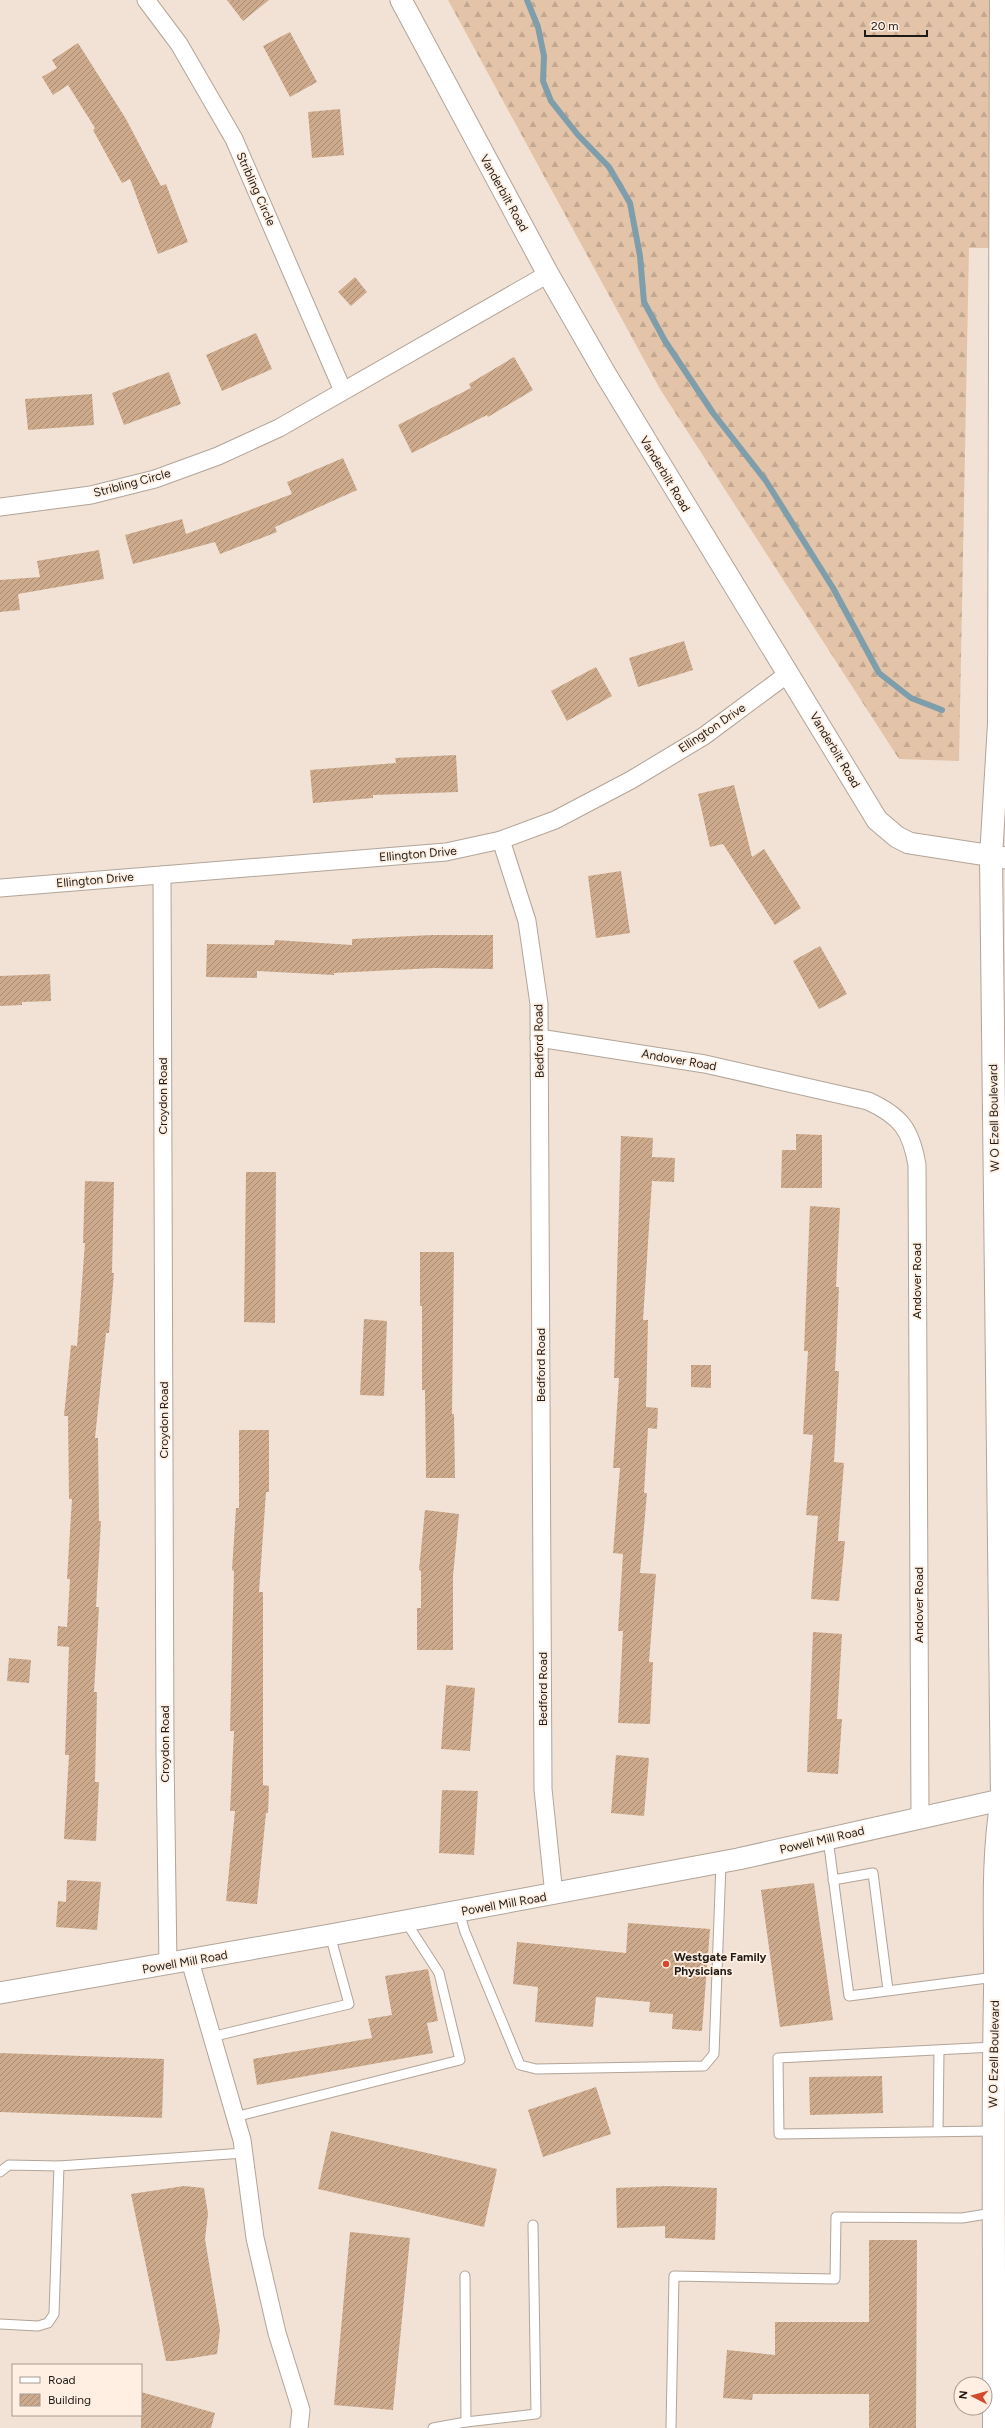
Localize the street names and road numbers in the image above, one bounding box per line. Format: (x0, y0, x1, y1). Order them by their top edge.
street label: Stribling Circle (234, 150, 279, 228)
street label: Vanderbilt Road (477, 152, 531, 234)
street label: Vanderbilt Road (637, 434, 693, 514)
street label: Stribling Circle (92, 466, 172, 500)
street label: Ellington Drive (676, 700, 749, 756)
street label: Vanderbilt Road (807, 710, 863, 790)
street label: Ellington Drive (379, 844, 458, 864)
street label: Ellington Drive (56, 870, 135, 890)
street label: Bedford Road (531, 1004, 547, 1078)
street label: Andover Road (640, 1047, 718, 1073)
street label: Croydon Road (156, 1058, 170, 1134)
street label: W O Ezell Boulevard (986, 1064, 1002, 1172)
street label: Andover Road (910, 1243, 924, 1319)
street label: Bedford Road (534, 1328, 548, 1402)
street label: Croydon Road (157, 1382, 171, 1458)
street label: Andover Road (912, 1567, 926, 1643)
street label: Bedford Road (536, 1652, 550, 1726)
street label: Croydon Road (158, 1706, 172, 1782)
street label: Powell Mill Road (778, 1823, 866, 1857)
street label: Powell Mill Road (460, 1890, 548, 1918)
street label: Powell Mill Road (141, 1948, 229, 1976)
street label: W O Ezell Boulevard (986, 2000, 1002, 2108)

